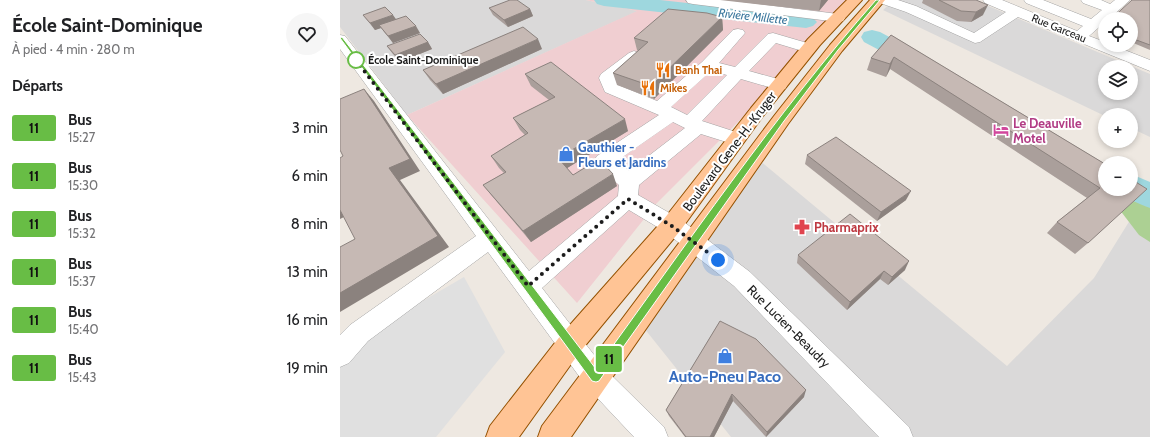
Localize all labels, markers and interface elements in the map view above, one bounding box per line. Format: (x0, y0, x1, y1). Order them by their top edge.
water label: Rivière Millette (718, 5, 789, 27)
street label: Rue Garceau (1029, 11, 1089, 45)
map controls (1098, 12, 1138, 196)
button: locate (1098, 12, 1138, 52)
button: heart (286, 13, 328, 55)
text: École Saint-Dominique (12, 14, 203, 37)
text: À pied · 4 min · 280 m (12, 41, 135, 57)
marker: École Saint-Dominique (347, 51, 365, 69)
place label: École Saint-Dominique (368, 53, 479, 67)
button: layers (1098, 60, 1138, 100)
restaurant icon: Banh Thai (654, 61, 672, 79)
place label: Banh Thai (675, 63, 722, 77)
text: Départs (12, 77, 63, 95)
restaurant icon: Mikes (639, 79, 657, 97)
place label: Mikes (660, 81, 687, 95)
street label: Boulevard Gene-H.-Kruger (679, 87, 780, 214)
button: + (1098, 108, 1138, 148)
text: Bus (68, 111, 92, 129)
place label: Le Deauville Motel (1013, 115, 1082, 146)
text: 11 (29, 119, 39, 137)
text: 3 min (292, 119, 328, 137)
hotel icon: Le Deauville Motel (992, 121, 1010, 139)
text: 15:27 (68, 129, 95, 145)
place label: Gauthier - Fleurs et Jardins (578, 139, 667, 170)
shop icon: Gauthier - Fleurs et Jardins (557, 145, 575, 163)
button: − (1098, 156, 1138, 196)
text: Bus (68, 159, 92, 177)
text: 11 (29, 167, 39, 185)
text: 6 min (291, 167, 328, 185)
text: 15:30 (68, 177, 98, 193)
text: Bus (68, 207, 92, 225)
text: 11 (29, 215, 39, 233)
text: 8 min (291, 215, 328, 233)
pharmacy icon: Pharmaprix (793, 218, 811, 236)
place label: Pharmaprix (814, 219, 879, 235)
text: 15:32 (68, 225, 96, 241)
your location (708, 250, 728, 270)
text: Bus (68, 255, 92, 273)
text: 11 (29, 263, 39, 281)
text: 13 min (287, 263, 328, 281)
text: 15:37 (68, 273, 96, 289)
street label: Rue Lucien-Beaudry (744, 281, 834, 371)
text: Bus (68, 303, 92, 321)
text: 11 (29, 311, 39, 329)
text: 16 min (286, 311, 328, 329)
text: 15:40 (68, 321, 99, 337)
line badge: 11 (591, 346, 627, 372)
shop icon: Auto-Pneu Paco (716, 347, 734, 365)
text: 11 (604, 350, 614, 368)
text: Bus (68, 351, 92, 369)
text: 11 (29, 359, 39, 377)
text: 19 min (286, 359, 328, 377)
place label: Auto-Pneu Paco (669, 367, 781, 386)
text: 15:43 (68, 369, 97, 385)

